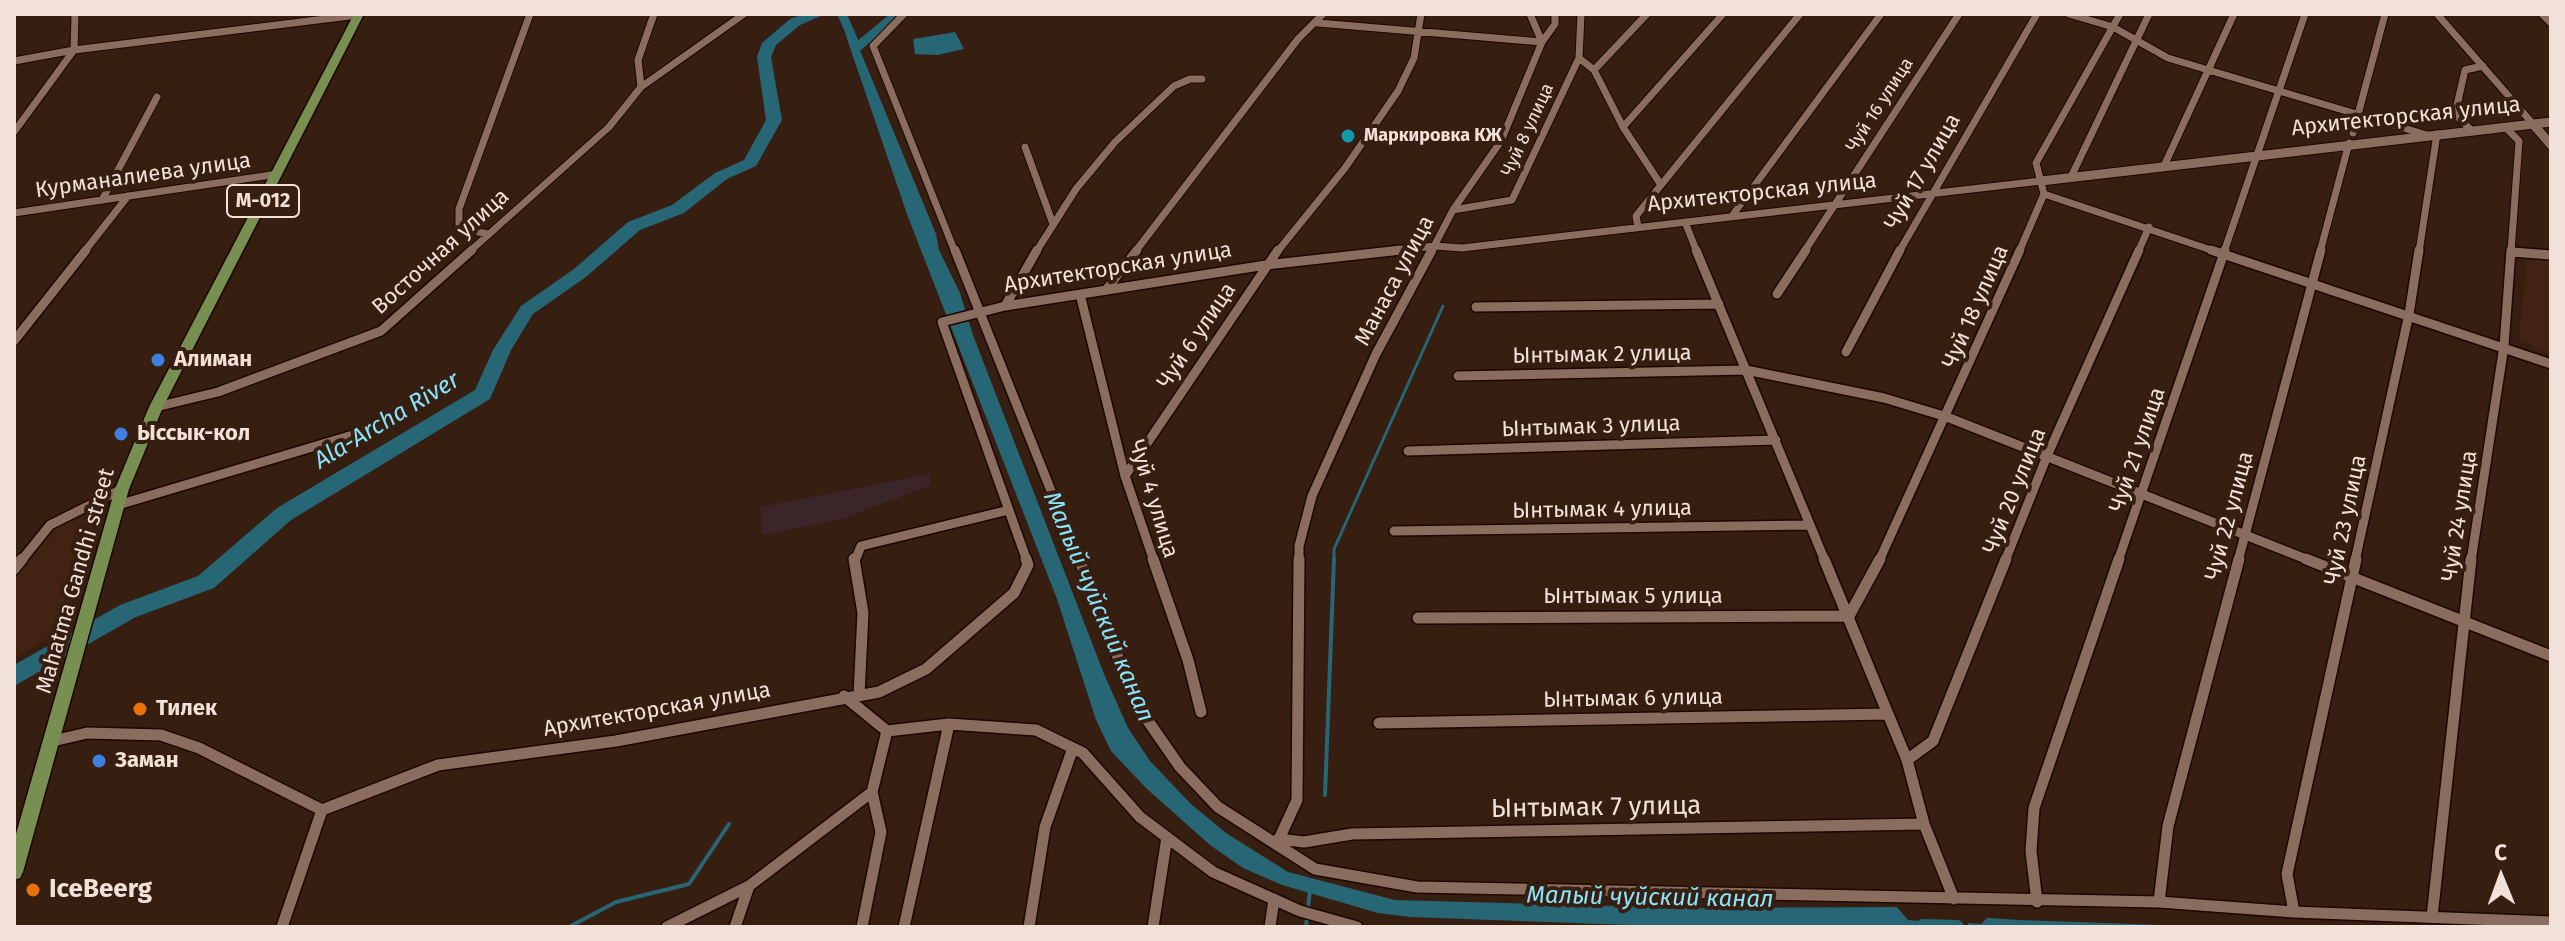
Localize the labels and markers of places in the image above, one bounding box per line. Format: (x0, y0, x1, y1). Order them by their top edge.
place label: Маркировка КЖ (1364, 125, 1502, 147)
marker: Маркировка КЖ (1339, 127, 1357, 145)
place label: Алиман (174, 347, 252, 373)
marker: Алиман (149, 351, 167, 369)
place label: Ыссык-кол (137, 421, 250, 447)
marker: Ыссык-кол (112, 425, 130, 443)
place label: Тилек (156, 696, 217, 722)
marker: Тилек (131, 700, 149, 718)
place label: Заман (115, 748, 179, 774)
marker: Заман (90, 752, 108, 770)
place label: IceBeerg (49, 874, 152, 906)
marker: IceBeerg (24, 881, 42, 899)

